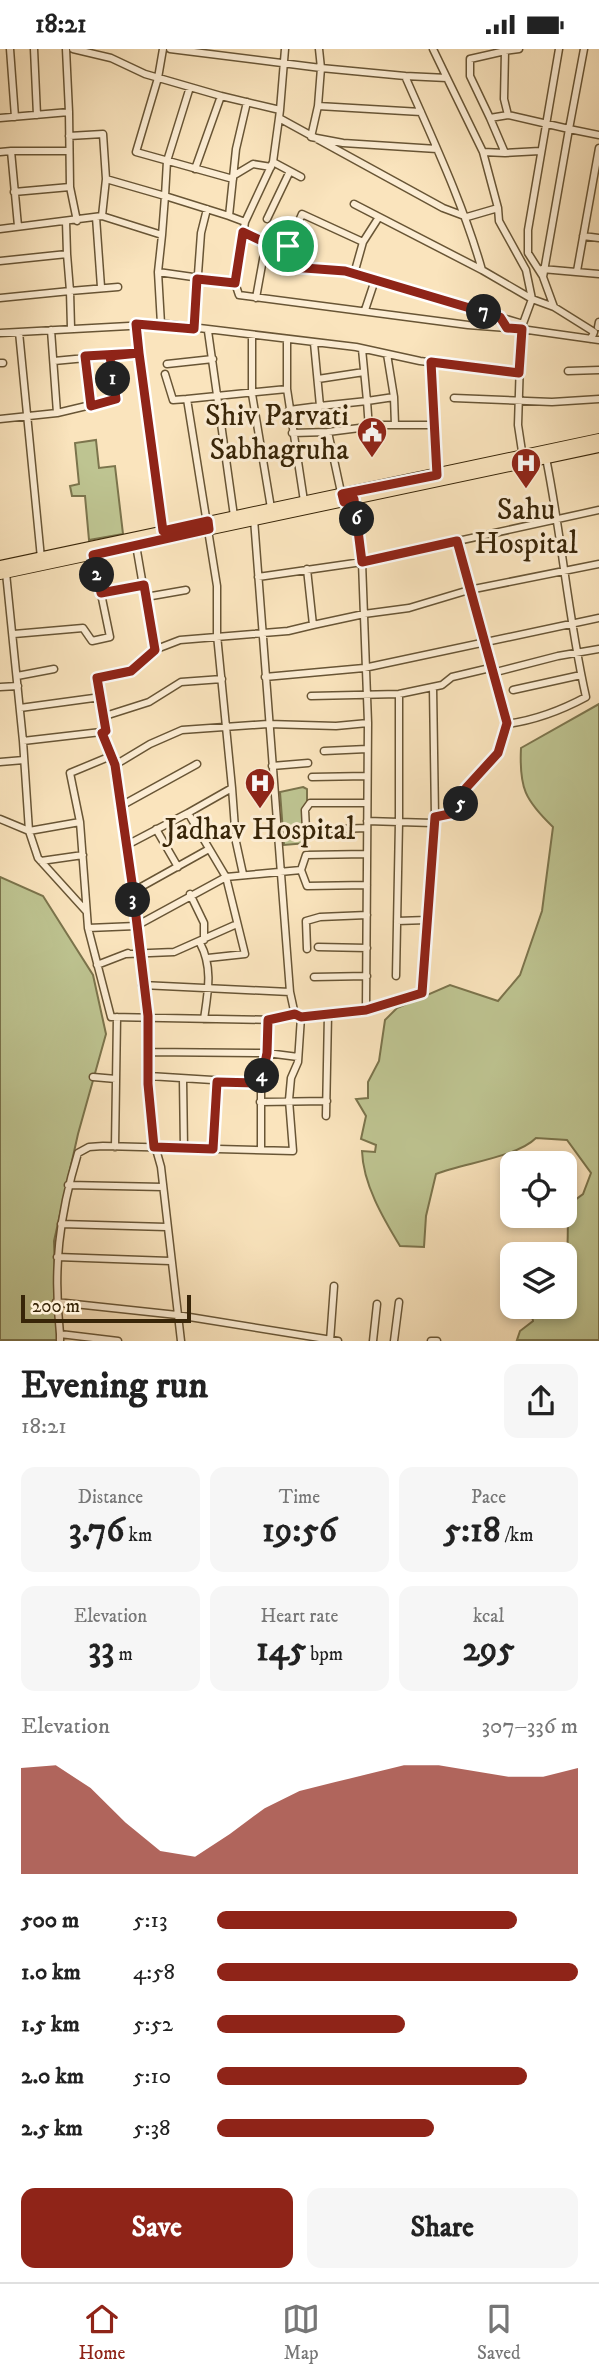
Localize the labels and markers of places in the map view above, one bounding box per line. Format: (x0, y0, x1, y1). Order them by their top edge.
pin (258, 216, 318, 276)
pin: 7 (466, 295, 502, 329)
pin: 1 (96, 361, 130, 397)
place label: Shiv Parvati Sabhagruha (205, 398, 349, 469)
public building icon: Shiv Parvati Sabhagruha (355, 415, 389, 459)
hospital icon: Sahu Hospital (509, 446, 543, 490)
place label: Sahu Hospital (474, 492, 578, 563)
pin: 6 (340, 501, 374, 537)
pin: 2 (80, 557, 114, 593)
hospital icon: Jadhav Hospital (243, 766, 277, 810)
pin: 5 (444, 787, 478, 821)
place label: Jadhav Hospital (162, 812, 355, 849)
pin: 3 (116, 883, 150, 917)
pin: 4 (244, 1059, 280, 1093)

